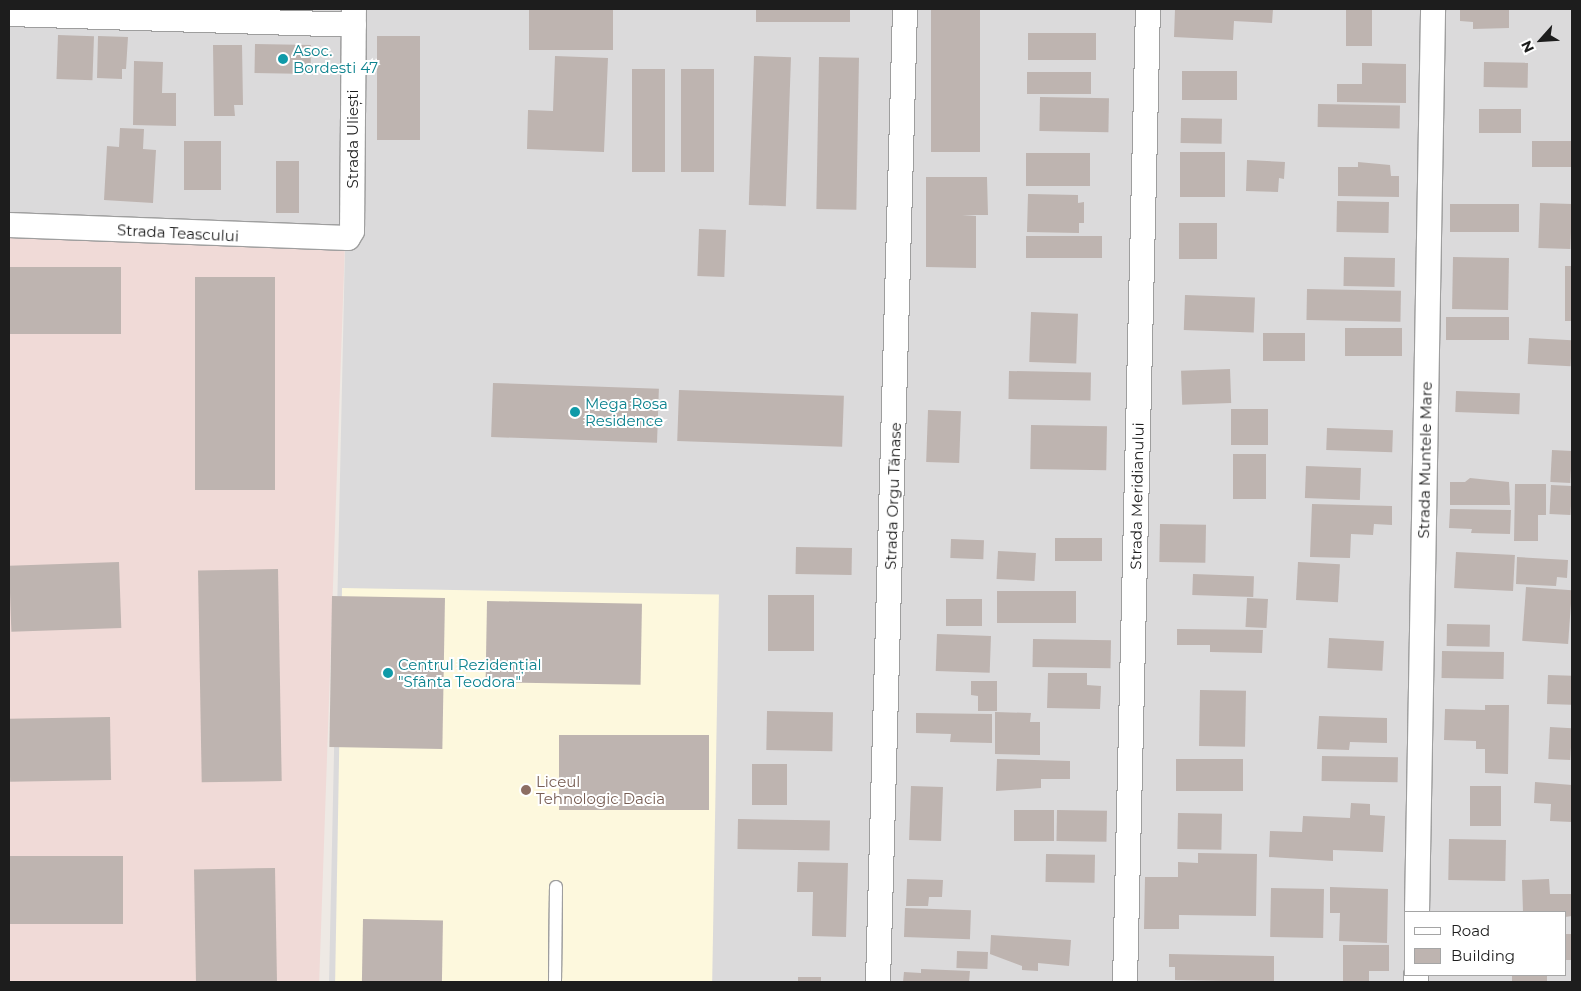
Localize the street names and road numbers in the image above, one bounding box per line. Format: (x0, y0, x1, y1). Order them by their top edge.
street label: Strada Uliești (344, 90, 362, 188)
street label: Strada Teascului (117, 221, 239, 245)
street label: Strada Muntele Mare (1415, 381, 1435, 539)
street label: Strada Orgu Tănase (881, 422, 905, 570)
street label: Strada Meridianului (1127, 422, 1147, 570)

